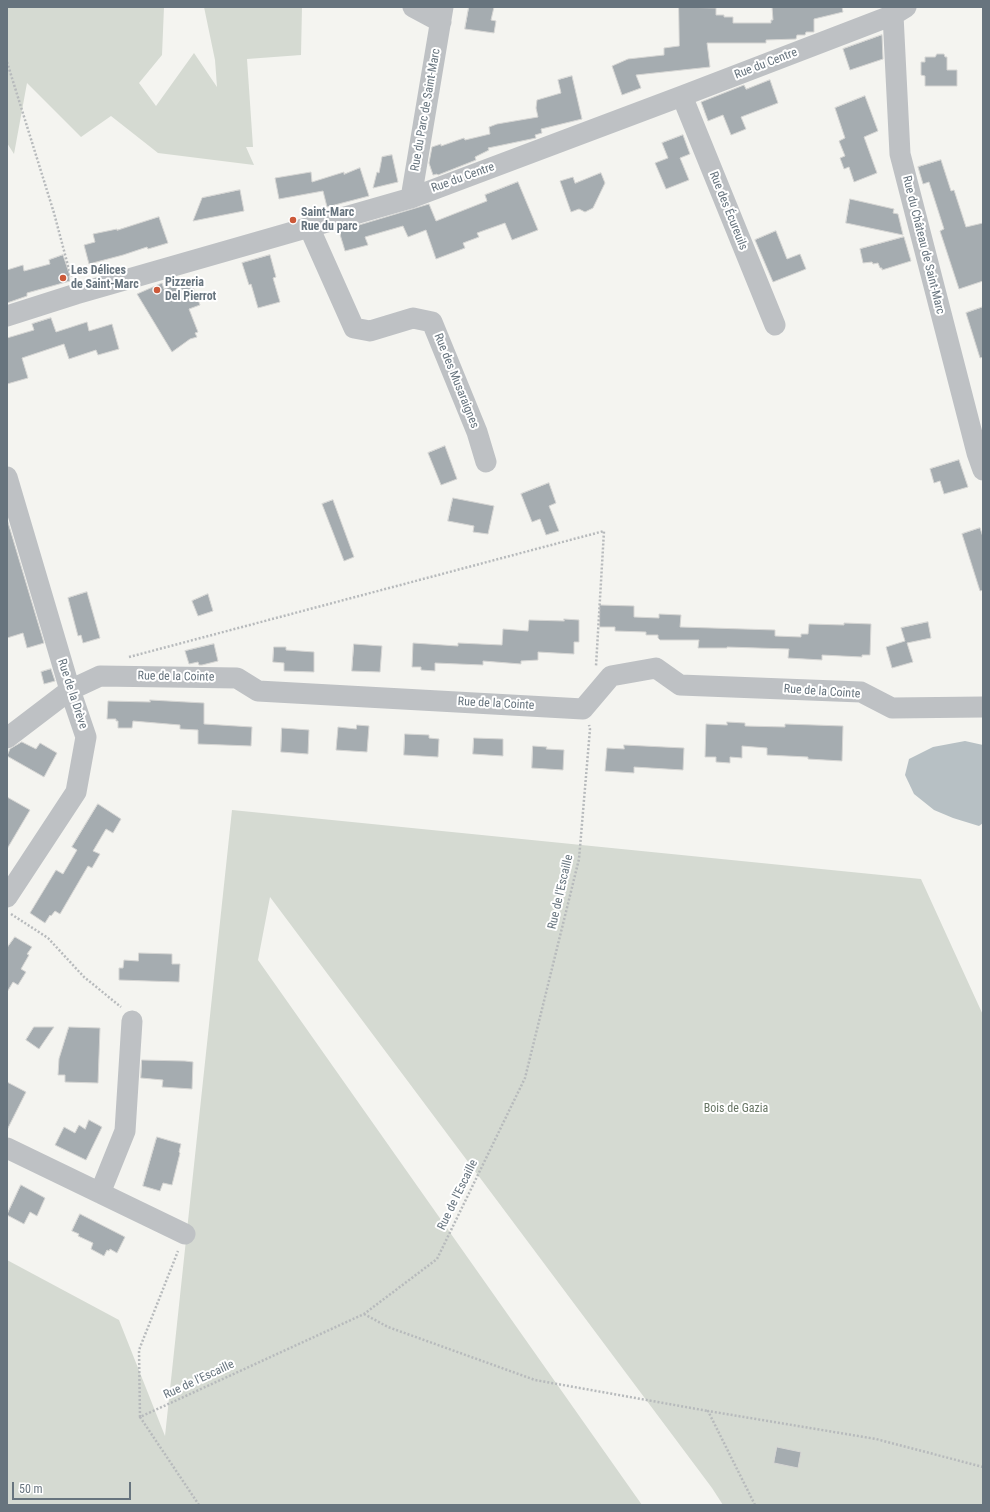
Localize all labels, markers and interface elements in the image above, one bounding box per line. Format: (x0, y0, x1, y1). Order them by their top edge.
street label: Rue du Centre (733, 45, 799, 83)
street label: Rue du Parc de Saint-Marc (408, 47, 444, 173)
street label: Rue du Centre (430, 160, 496, 196)
street label: Rue des Écureuils (706, 170, 750, 252)
street label: Rue du Château de Saint-Marc (899, 174, 947, 316)
place label: Saint-Marc Rue du parc (301, 206, 358, 234)
marker: Saint-Marc Rue du parc (288, 215, 298, 225)
place label: Les Délices de Saint-Marc (71, 264, 139, 292)
marker: Les Délices de Saint-Marc (58, 273, 68, 283)
place label: Pizzeria Del Pierrot (165, 276, 216, 304)
marker: Pizzeria Del Pierrot (152, 285, 162, 295)
street label: Rue des Musaraignes (430, 331, 482, 431)
street label: Rue de la Drève (54, 657, 90, 731)
street label: Rue de la Cointe (138, 669, 214, 685)
street label: Rue de la Cointe (783, 682, 861, 702)
street label: Rue de la Cointe (457, 695, 535, 713)
street label: Rue de l'Escaille (545, 853, 577, 931)
park label: Bois de Gazia (704, 1102, 768, 1116)
street label: Rue de l'Escaille (435, 1158, 481, 1232)
street label: Rue de l'Escaille (161, 1357, 237, 1403)
scale bar (14, 1474, 133, 1500)
text: 50 m (19, 1482, 43, 1496)

